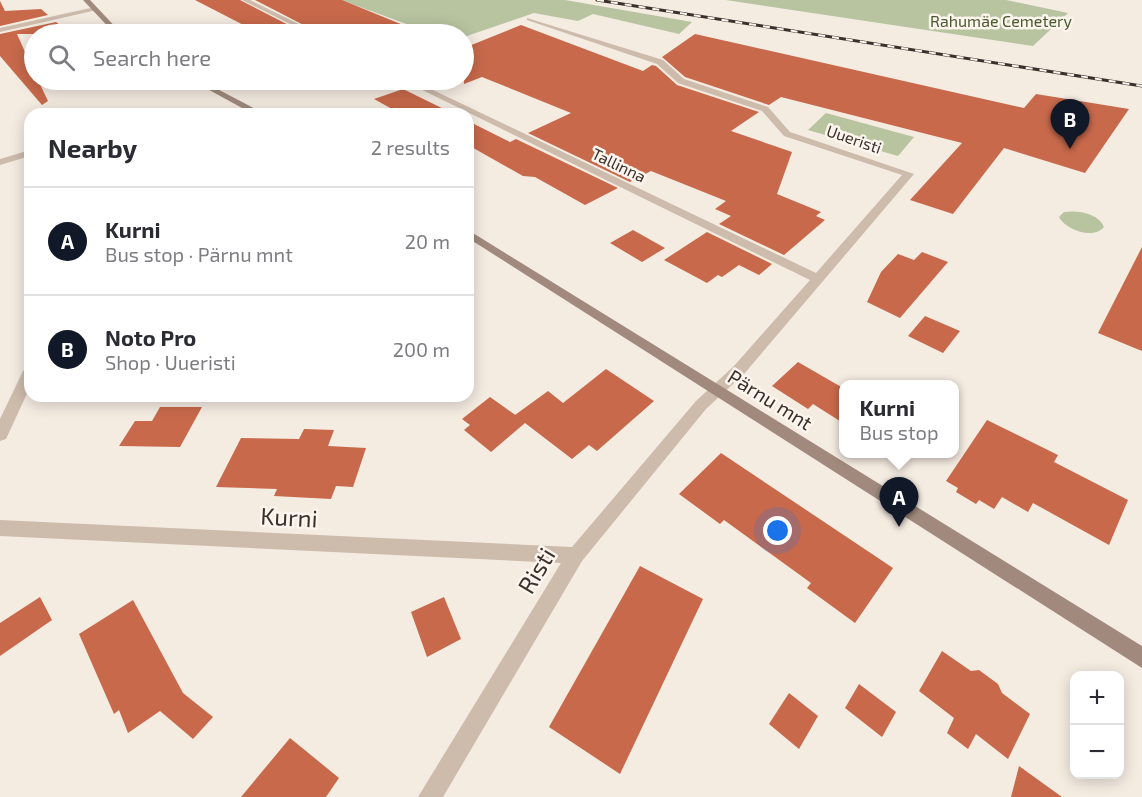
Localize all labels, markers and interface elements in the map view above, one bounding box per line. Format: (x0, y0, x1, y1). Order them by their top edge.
park label: Rahumäe Cemetery (930, 11, 1073, 30)
search box (24, 24, 474, 90)
icon: search (45, 41, 78, 74)
text: Search here (93, 44, 211, 70)
pin: B (1050, 100, 1090, 149)
street label: Uueristi (824, 120, 884, 157)
text: Nearby (48, 132, 137, 163)
text: 2 results (371, 135, 450, 159)
street label: Tallinna (589, 143, 649, 186)
text: Kurni (105, 216, 161, 242)
text: A (61, 229, 74, 253)
text: 20 m (405, 229, 450, 253)
text: Bus stop · Pärnu mnt (105, 242, 293, 266)
text: Noto Pro (105, 324, 196, 350)
text: B (61, 337, 74, 361)
text: 200 m (393, 337, 450, 361)
text: Shop · Uueristi (105, 350, 236, 374)
street label: Pärnu mnt (724, 364, 817, 435)
popup (839, 380, 959, 458)
text: Kurni (859, 394, 915, 420)
text: Bus stop (859, 420, 939, 444)
pin: A (880, 478, 918, 527)
street label: Kurni (260, 501, 318, 532)
your location (763, 516, 792, 545)
street label: Risti (511, 542, 561, 598)
map controls (1070, 671, 1124, 779)
button: + (1070, 671, 1124, 725)
button: − (1070, 725, 1124, 779)

